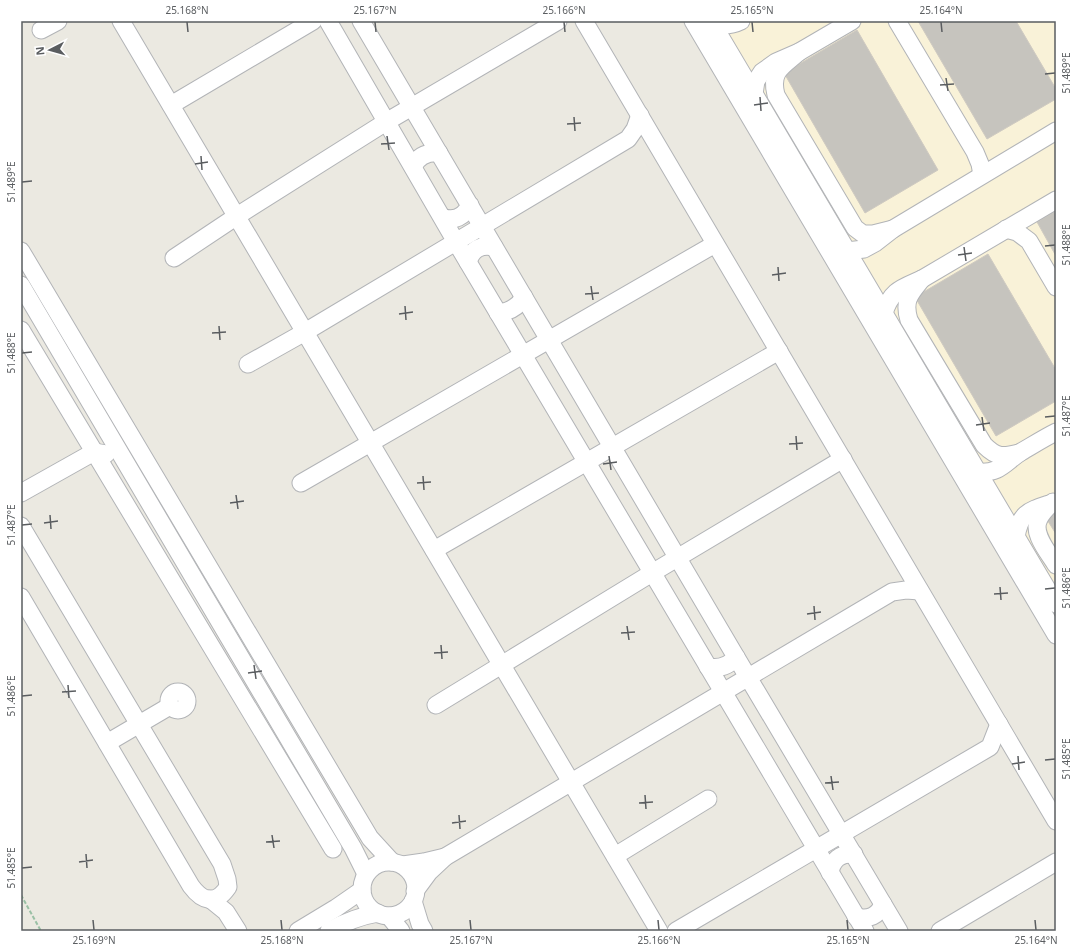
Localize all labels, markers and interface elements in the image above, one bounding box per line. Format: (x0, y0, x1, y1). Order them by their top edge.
text: 25.168°N (165, 3, 209, 17)
text: 25.167°N (353, 3, 397, 17)
text: 25.166°N (542, 3, 586, 17)
text: 25.165°N (730, 3, 774, 17)
text: 25.164°N (919, 3, 963, 17)
north arrow (30, 30, 70, 70)
text: N (32, 46, 47, 56)
text: 51.489°E (1059, 52, 1073, 94)
text: 51.489°E (4, 161, 18, 203)
text: 51.488°E (1059, 224, 1073, 266)
text: 51.488°E (4, 332, 18, 374)
text: 51.487°E (1059, 395, 1073, 437)
text: 51.487°E (4, 504, 18, 546)
text: 51.486°E (1059, 567, 1073, 609)
text: 51.486°E (4, 675, 18, 717)
text: 51.485°E (1059, 738, 1073, 780)
text: 51.485°E (4, 847, 18, 889)
text: 25.169°N (72, 933, 116, 947)
text: 25.168°N (260, 933, 304, 947)
text: 25.167°N (449, 933, 493, 947)
text: 25.166°N (637, 933, 681, 947)
text: 25.165°N (826, 933, 870, 947)
text: 25.164°N (1014, 933, 1058, 947)

